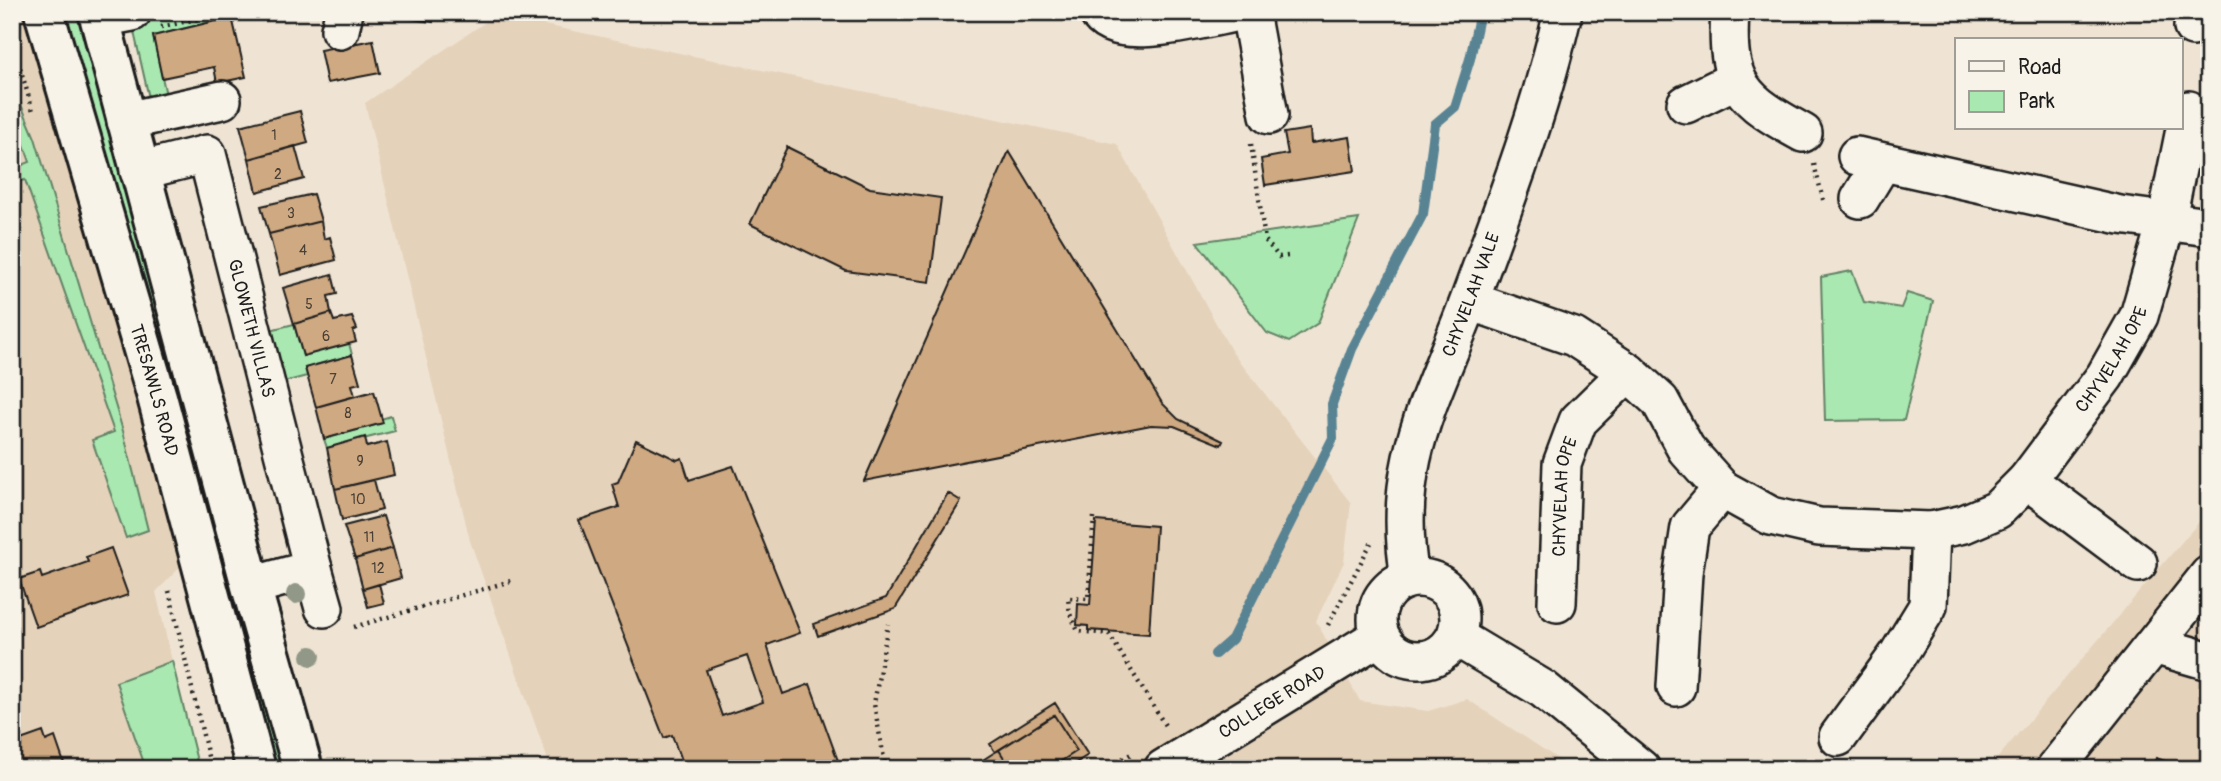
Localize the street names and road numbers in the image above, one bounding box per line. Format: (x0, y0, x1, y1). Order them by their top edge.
street label: CHYVELAH VALE (1437, 229, 1505, 360)
street label: GLOWETH VILLAS (223, 257, 280, 400)
street label: CHYVELAH OPE (2070, 304, 2153, 417)
street label: TRESAWLS ROAD (125, 322, 184, 459)
street label: CHYVELAH OPE (1547, 433, 1583, 557)
street label: COLLEGE ROAD (1214, 661, 1330, 744)

